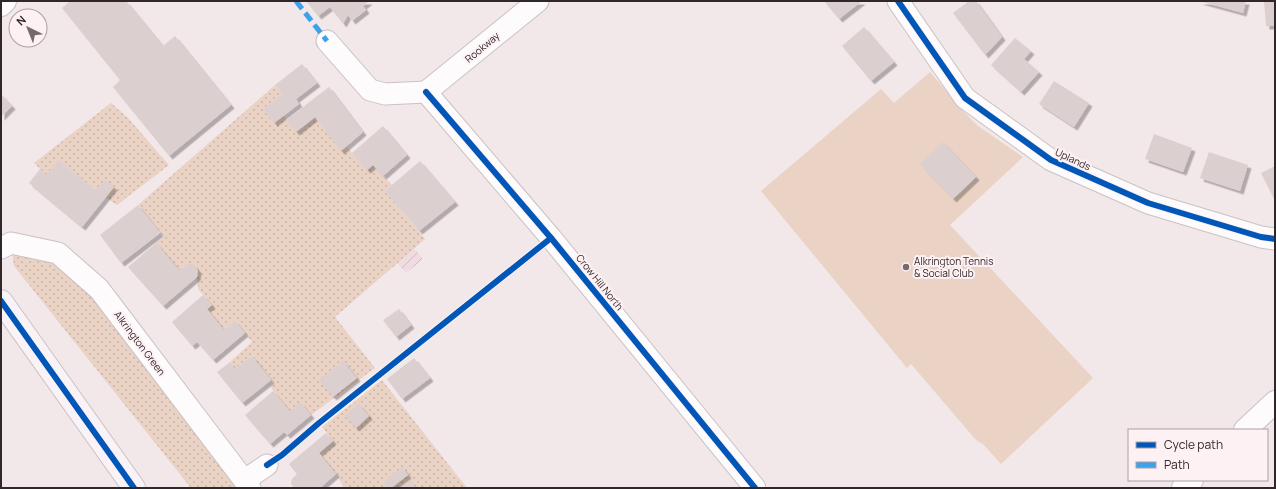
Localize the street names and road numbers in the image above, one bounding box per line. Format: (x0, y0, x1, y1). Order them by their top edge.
street label: Rookway (462, 28, 503, 66)
street label: Uplands (1053, 145, 1093, 173)
street label: Crow Hill North (573, 251, 627, 313)
street label: Alkrington Green (111, 308, 169, 378)

